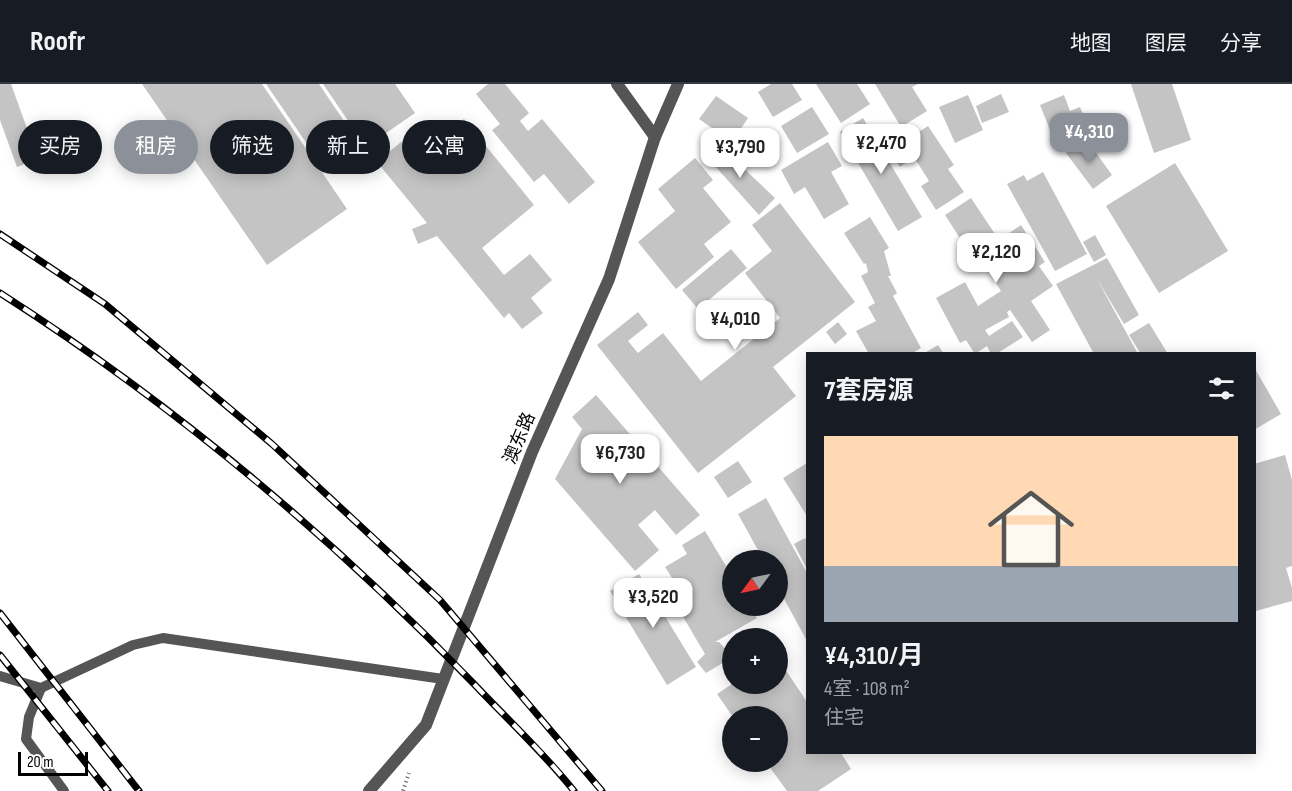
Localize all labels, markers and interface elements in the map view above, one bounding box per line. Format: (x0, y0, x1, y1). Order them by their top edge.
text: Roofr (30, 25, 85, 58)
text: 地图 (1070, 31, 1112, 56)
text: 图层 (1145, 31, 1187, 56)
text: 分享 (1220, 31, 1262, 56)
pin: ¥4,310 (1040, 113, 1138, 164)
chip: 买房 (18, 120, 102, 174)
chip: 租房 (114, 120, 198, 174)
chip: 筛选 (210, 120, 294, 174)
chip: 新上 (306, 120, 390, 174)
chip: 公寓 (402, 120, 486, 174)
text: ¥4,310 (1064, 120, 1114, 144)
pin: ¥2,470 (832, 124, 930, 175)
pin: ¥3,790 (691, 128, 789, 179)
text: ¥2,470 (855, 131, 907, 155)
text: ¥3,790 (715, 135, 765, 159)
pin: ¥2,120 (947, 233, 1045, 284)
text: ¥2,120 (971, 240, 1021, 264)
pin: ¥4,010 (686, 300, 784, 351)
text: ¥4,010 (710, 307, 760, 331)
icon: filters (1205, 372, 1238, 405)
text: 7套房源 (824, 376, 913, 407)
street label: 澳东路 (499, 409, 540, 467)
pin: ¥6,730 (571, 434, 669, 485)
text: ¥6,730 (595, 441, 645, 465)
icon: home (977, 475, 1085, 583)
north arrow (722, 550, 788, 616)
map controls (722, 550, 788, 772)
pin: ¥3,520 (604, 578, 702, 629)
text: ¥3,520 (628, 585, 678, 609)
button: + (722, 628, 788, 694)
text: ¥4,310/月 (824, 641, 924, 672)
text: 4室 · 108 m² (824, 677, 910, 701)
button: − (722, 706, 788, 772)
text: 住宅 (824, 706, 864, 730)
scale bar (18, 749, 88, 776)
text: 20 m (27, 753, 54, 772)

